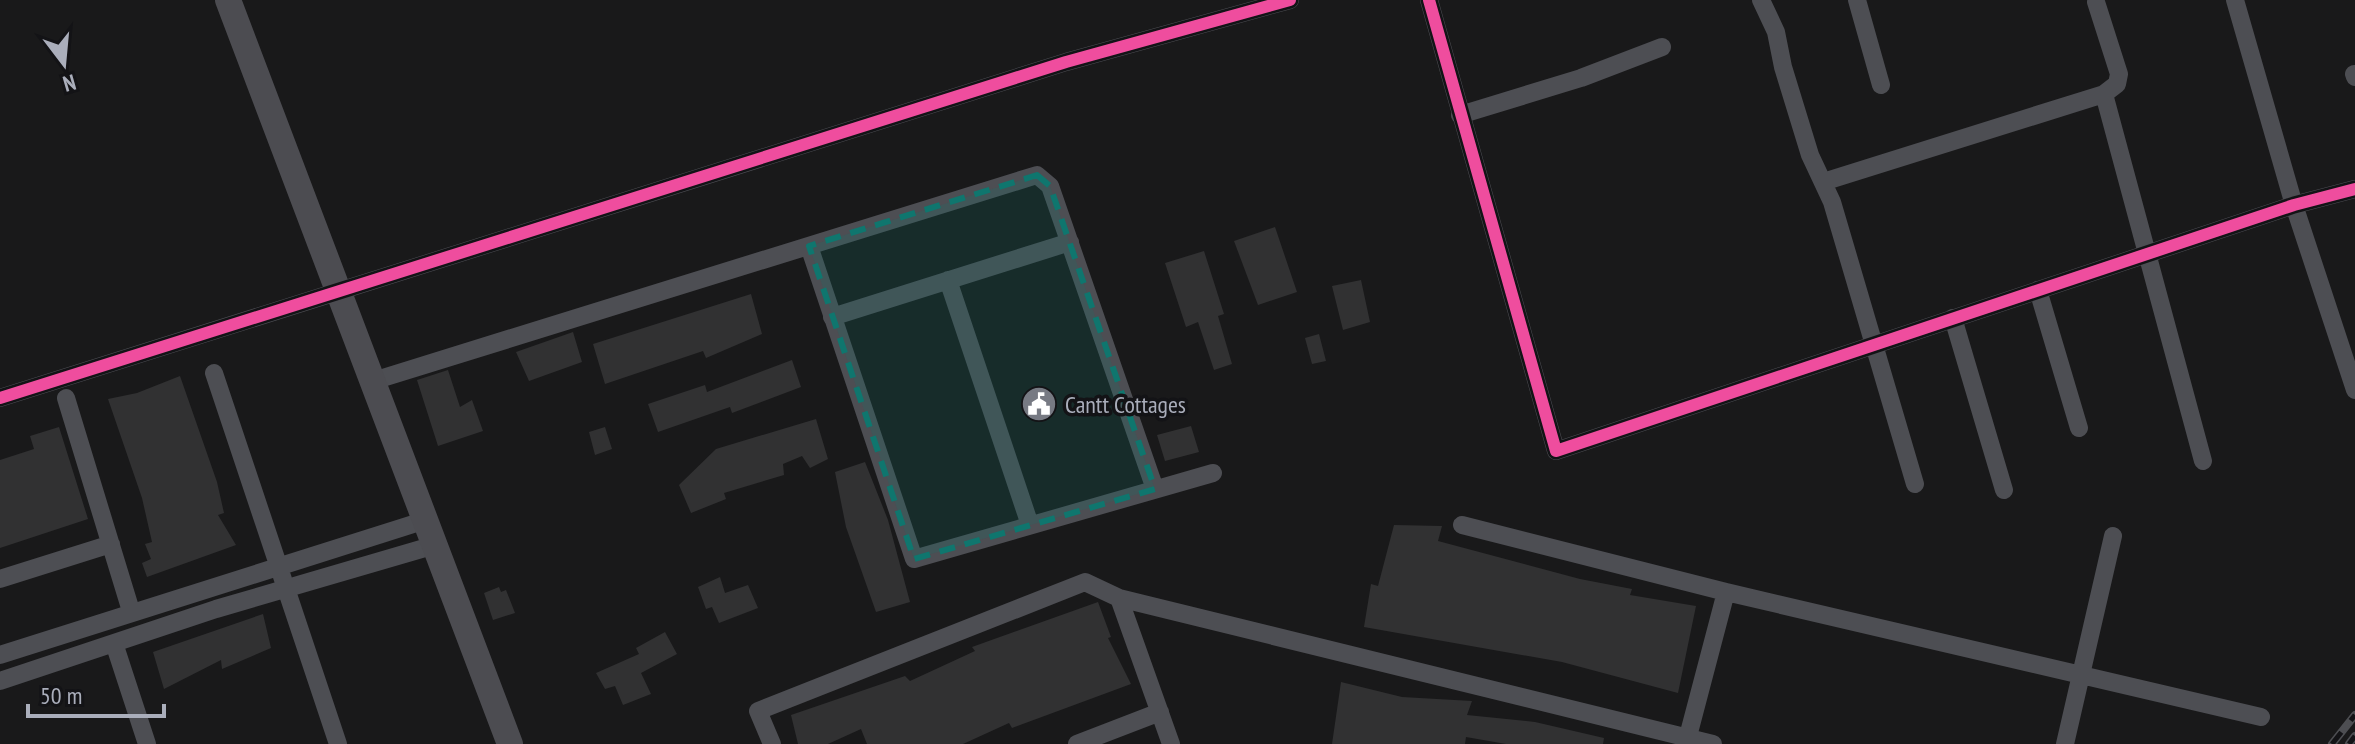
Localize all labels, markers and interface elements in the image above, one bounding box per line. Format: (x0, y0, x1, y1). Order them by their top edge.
north arrow (24, 24, 104, 104)
text: N (60, 68, 79, 98)
public building icon: Cantt Cottages (1020, 385, 1058, 423)
place label: Cantt Cottages (1065, 389, 1186, 420)
scale bar (28, 668, 164, 718)
text: 50 m (40, 680, 82, 711)

